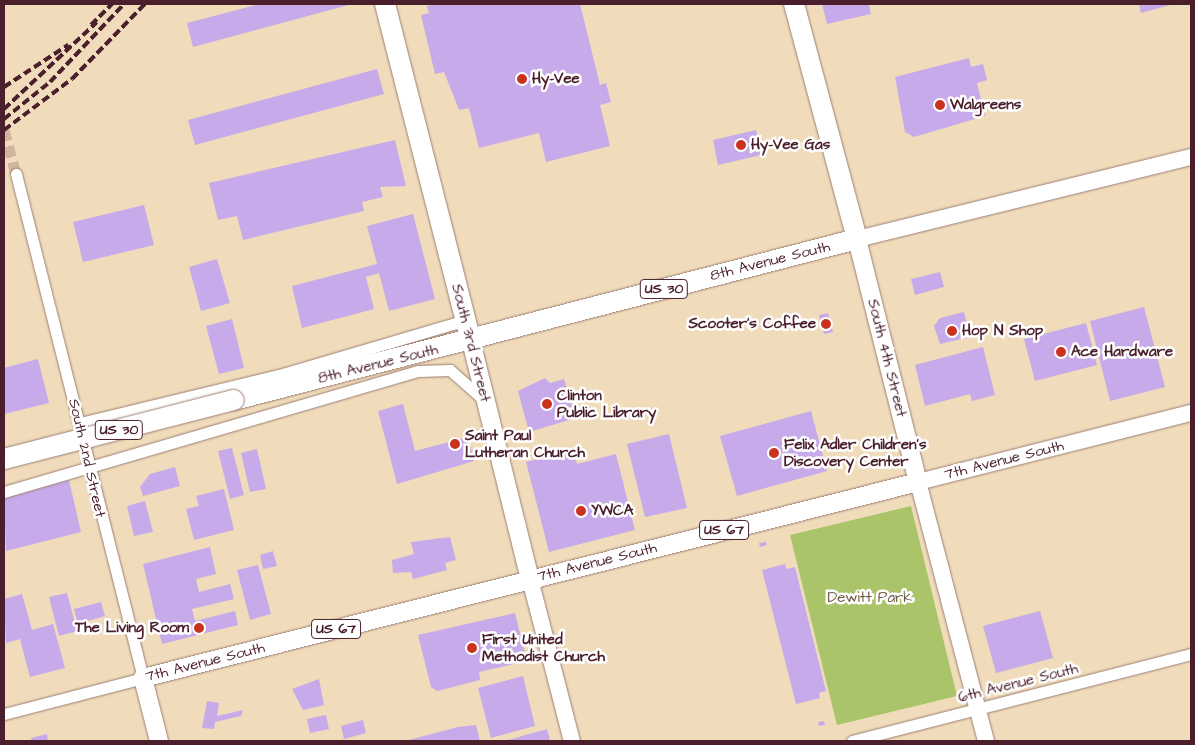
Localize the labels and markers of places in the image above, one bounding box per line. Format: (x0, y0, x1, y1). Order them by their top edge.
place label: Hy-Vee (532, 70, 580, 88)
marker: Hy-Vee (516, 73, 528, 85)
place label: Walgreens (950, 96, 1021, 114)
marker: Walgreens (934, 99, 946, 111)
place label: Hy-Vee Gas (751, 136, 830, 154)
marker: Hy-Vee Gas (735, 139, 747, 151)
place label: Scooter's Coffee (688, 315, 816, 333)
marker: Scooter's Coffee (820, 318, 832, 330)
place label: Hop N Shop (962, 322, 1043, 340)
marker: Hop N Shop (946, 325, 958, 337)
place label: Ace Hardware (1071, 343, 1173, 361)
marker: Ace Hardware (1055, 346, 1067, 358)
place label: Clinton Public Library (557, 386, 656, 421)
marker: Clinton Public Library (541, 398, 553, 410)
place label: Saint Paul Lutheran Church (465, 426, 585, 461)
place label: Felix Adler Children's Discovery Center (784, 435, 926, 470)
marker: Saint Paul Lutheran Church (449, 438, 461, 450)
marker: Felix Adler Children's Discovery Center (768, 447, 780, 459)
place label: YWCA (591, 502, 633, 520)
marker: YWCA (575, 505, 587, 517)
place label: The Living Room (75, 619, 189, 637)
marker: The Living Room (193, 622, 205, 634)
place label: First United Methodist Church (482, 630, 605, 665)
marker: First United Methodist Church (466, 642, 478, 654)

